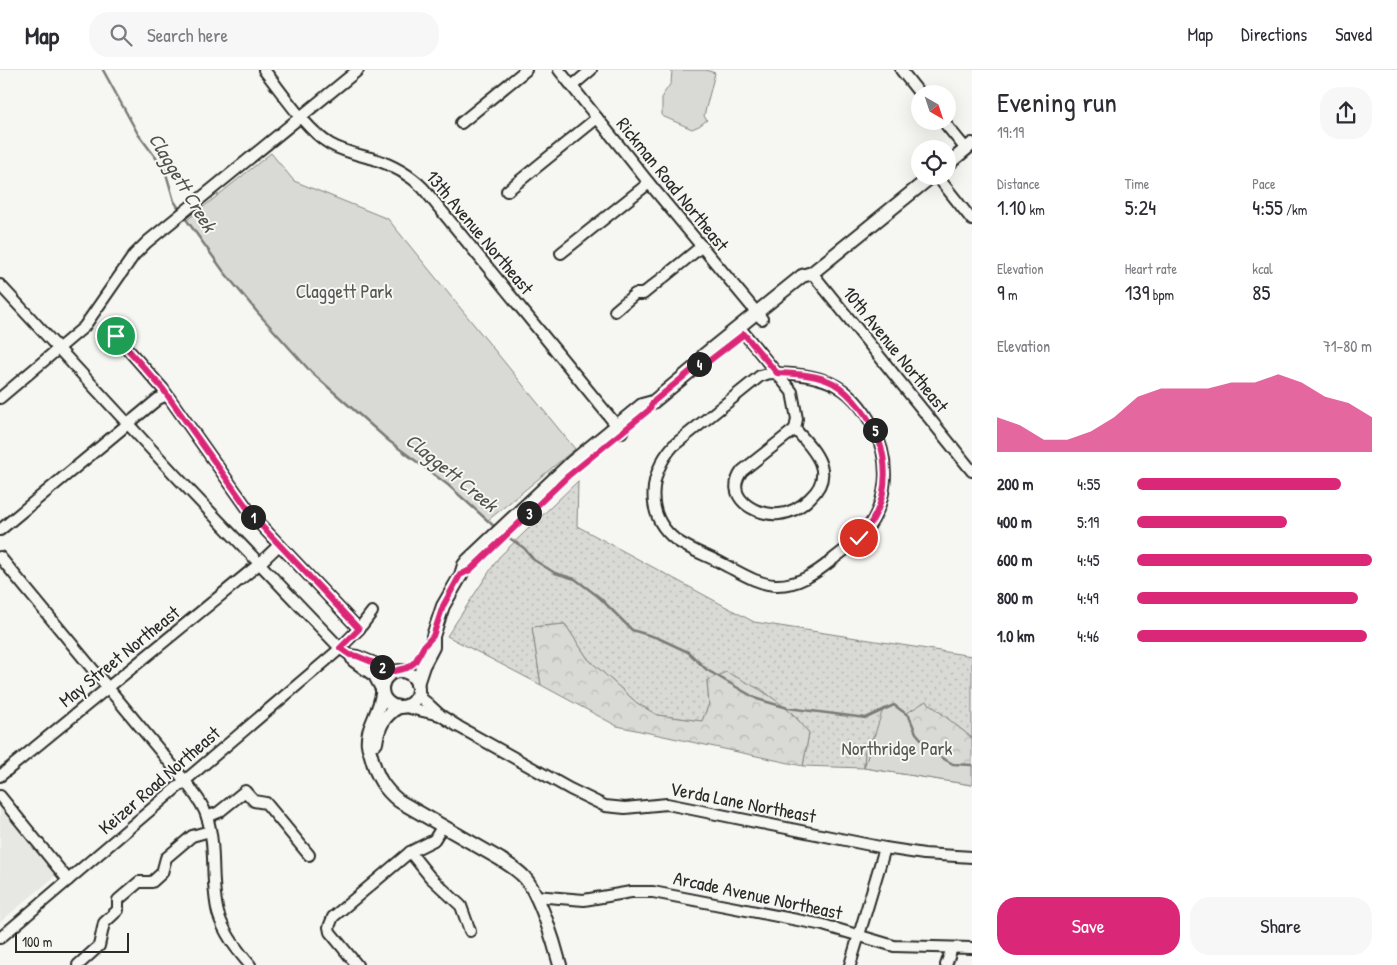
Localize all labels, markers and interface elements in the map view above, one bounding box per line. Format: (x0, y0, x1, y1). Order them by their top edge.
search box (89, 12, 439, 57)
text: Map (25, 19, 59, 51)
icon: search (107, 21, 135, 49)
text: Search here (147, 22, 228, 48)
text: Map (1188, 22, 1213, 47)
text: Directions (1241, 22, 1307, 47)
text: Saved (1335, 22, 1372, 47)
text: Evening run (997, 83, 1117, 121)
north arrow (911, 85, 956, 130)
map controls (911, 85, 956, 185)
button: share (1320, 87, 1372, 139)
street label: Rickman Road Northeast (611, 112, 735, 257)
text: 19:19 (997, 121, 1024, 143)
water label: Claggett Creek (142, 127, 224, 239)
button: locate (911, 140, 956, 185)
street label: 13th Avenue Northeast (420, 164, 540, 300)
text: Distance (997, 174, 1040, 193)
text: Time (1125, 174, 1149, 193)
text: Pace (1252, 174, 1276, 193)
text: 1.10 (997, 193, 1026, 222)
text: 5:24 (1125, 193, 1156, 222)
text: 4:55 (1252, 193, 1283, 222)
text: km (1026, 200, 1045, 219)
text: /km (1283, 200, 1307, 219)
text: Elevation (997, 259, 1044, 278)
text: Heart rate (1125, 259, 1177, 278)
text: kcal (1252, 259, 1273, 278)
park label: Claggett Park (296, 278, 392, 304)
text: 9 (997, 278, 1005, 307)
text: 139 (1125, 278, 1149, 307)
text: 85 (1252, 278, 1270, 307)
street label: 10th Avenue Northeast (837, 280, 955, 418)
text: m (1005, 285, 1017, 304)
text: bpm (1149, 285, 1174, 304)
pin (95, 315, 137, 357)
icon: arrive (102, 322, 130, 350)
text: Elevation (997, 335, 1050, 357)
text: 71–80 m (1323, 335, 1372, 357)
pin: 4 (686, 352, 712, 376)
text: 4 (697, 355, 702, 374)
pin: 5 (862, 418, 888, 442)
text: 5 (873, 421, 878, 440)
water label: Claggett Creek (400, 427, 505, 519)
text: 200 m (997, 473, 1033, 495)
text: 4:55 (1077, 473, 1100, 495)
pin: 3 (516, 500, 542, 526)
pin: 1 (240, 504, 266, 530)
text: 3 (526, 504, 533, 523)
text: 1 (251, 508, 256, 527)
text: 400 m (997, 511, 1032, 533)
text: 5:19 (1077, 511, 1099, 533)
pin (838, 517, 880, 559)
icon: check (845, 524, 873, 552)
text: 600 m (997, 549, 1032, 571)
text: 4:45 (1077, 549, 1099, 571)
text: 800 m (997, 587, 1033, 609)
text: 4:49 (1077, 587, 1099, 609)
street label: May Street Northeast (53, 599, 185, 713)
text: 1.0 km (997, 625, 1035, 647)
text: 4:46 (1077, 625, 1099, 647)
pin: 2 (370, 654, 394, 680)
text: 2 (379, 658, 386, 677)
street label: Keizer Road Northeast (93, 720, 226, 840)
park label: Northridge Park (842, 735, 952, 761)
street label: Verda Lane Northeast (668, 775, 819, 829)
street label: Arcade Avenue Northeast (671, 864, 845, 926)
button: Save (997, 897, 1180, 955)
button: Share (1190, 897, 1372, 955)
scale bar (15, 930, 129, 953)
text: 100 m (22, 932, 52, 951)

